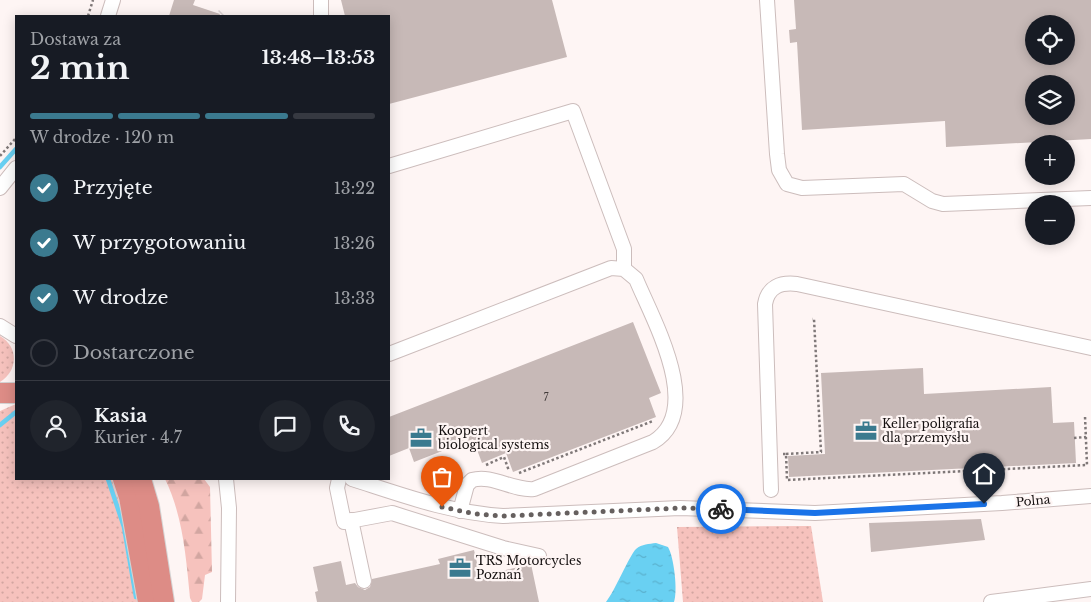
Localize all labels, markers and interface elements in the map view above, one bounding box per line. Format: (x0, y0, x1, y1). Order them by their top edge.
map controls (1025, 15, 1075, 245)
button: locate (1025, 15, 1075, 65)
text: Dostawa za (30, 29, 121, 49)
text: 13:48–13:53 (261, 46, 375, 69)
text: 2 min (30, 48, 130, 88)
button: layers (1025, 75, 1075, 125)
text: W drodze · 120 m (30, 127, 174, 147)
button: + (1025, 135, 1075, 185)
icon: check (30, 174, 58, 202)
text: Przyjęte (73, 176, 153, 199)
text: 13:22 (334, 178, 375, 198)
button: − (1025, 195, 1075, 245)
icon: check (30, 229, 58, 257)
text: W przygotowaniu (73, 231, 246, 254)
text: 13:26 (333, 233, 375, 253)
icon: check (30, 284, 58, 312)
text: W drodze (73, 286, 168, 309)
text: 13:33 (334, 288, 375, 308)
text: Dostarczone (73, 341, 195, 364)
house number: 7 (543, 391, 549, 404)
button: person (30, 400, 82, 452)
button: chat (259, 400, 311, 452)
button: phone (323, 400, 375, 452)
text: Kasia (94, 404, 147, 427)
place label: Keller poligrafia dla przemysłu (882, 416, 980, 445)
office icon: Keller poligrafia dla przemysłu (853, 418, 879, 444)
place label: Koopert biological systems (437, 423, 549, 452)
office icon: Koopert biological systems (408, 425, 434, 451)
text: Kurier · 4.7 (94, 427, 182, 447)
pin (963, 453, 1005, 504)
pin (421, 456, 463, 507)
icon: home (970, 460, 998, 488)
icon: bag (428, 463, 456, 491)
courier (696, 484, 746, 534)
street label: Polna (1015, 491, 1051, 509)
icon: bike (707, 495, 735, 523)
place label: TRS Motorcycles Poznań (476, 553, 581, 582)
office icon: TRS Motorcycles Poznań (447, 555, 473, 581)

